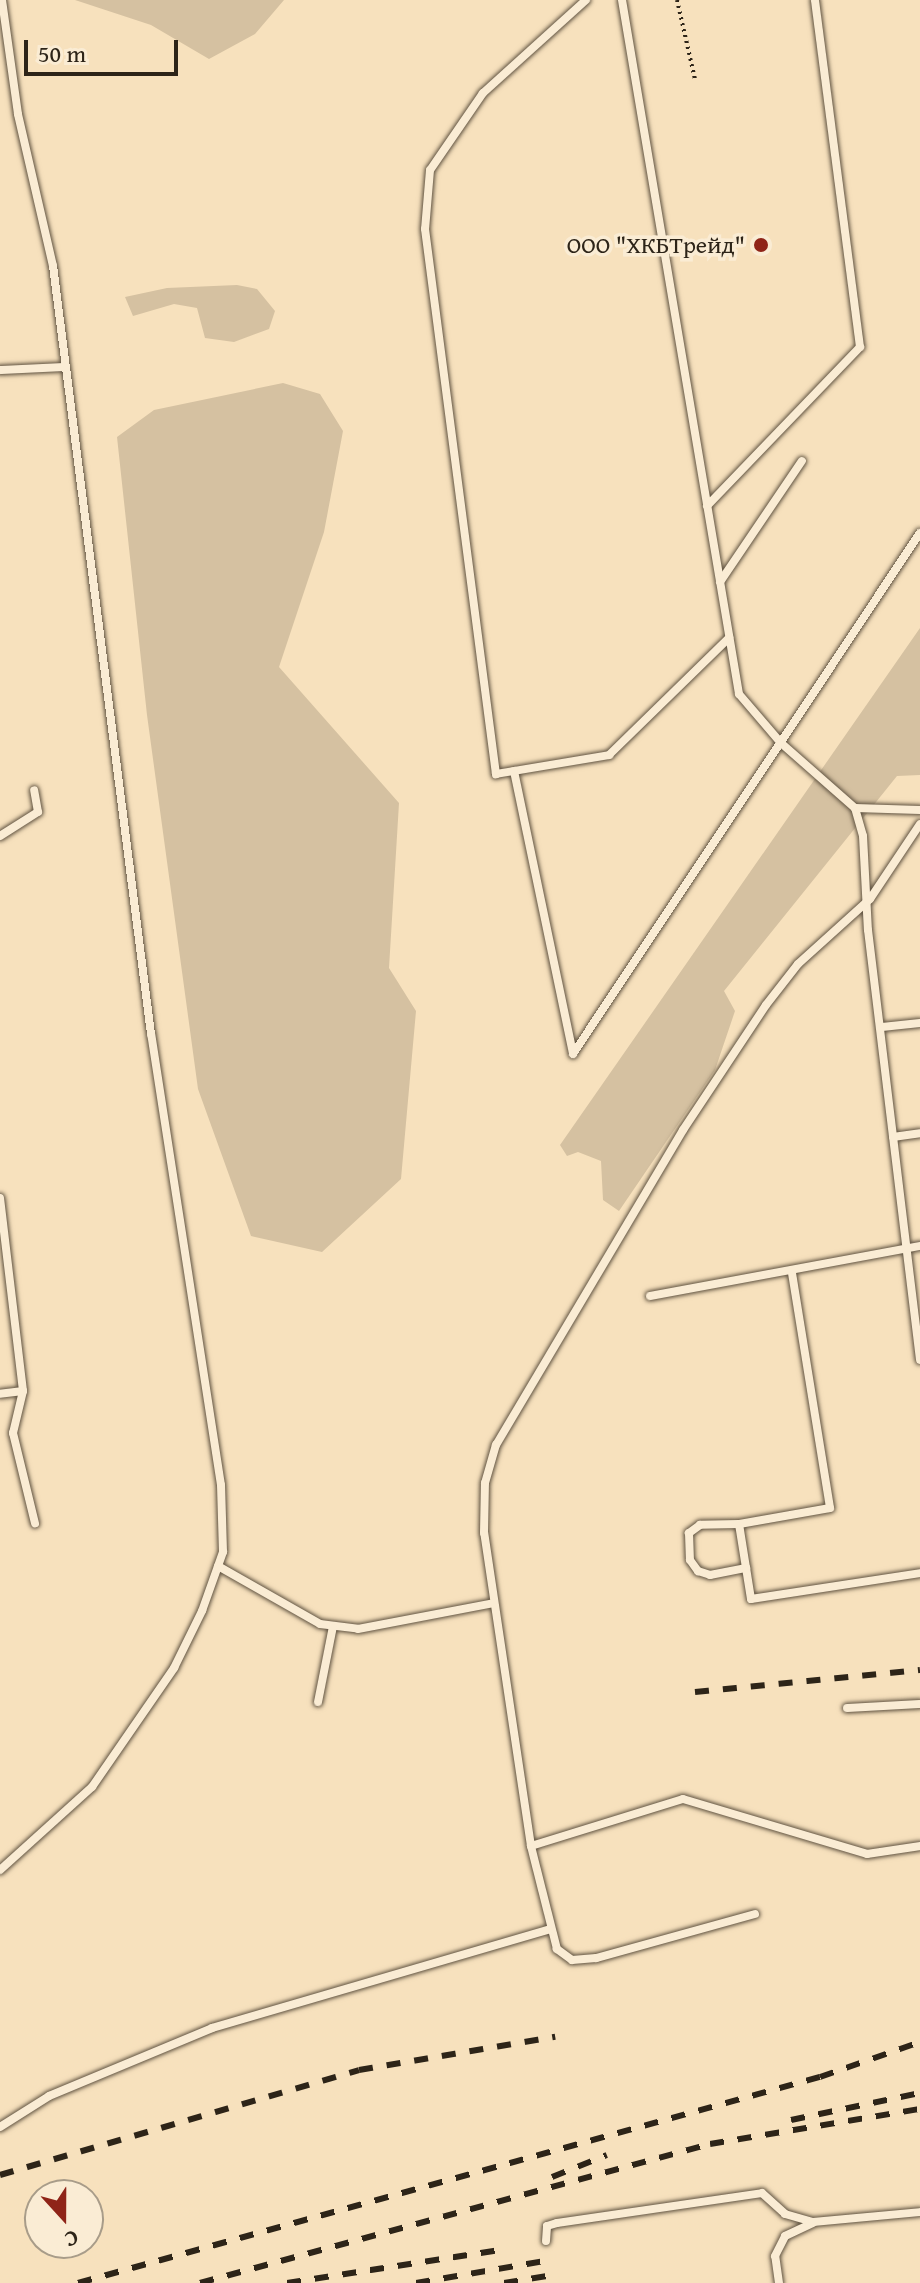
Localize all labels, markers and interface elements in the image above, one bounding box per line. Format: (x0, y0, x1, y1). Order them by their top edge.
scale bar (28, 24, 182, 74)
text: 50 m (38, 36, 86, 71)
place label: ООО "ХКБТрейд" (567, 231, 745, 259)
marker: ООО "ХКБТрейд" (752, 236, 770, 254)
north arrow (24, 2179, 104, 2259)
text: С (60, 2222, 83, 2257)

